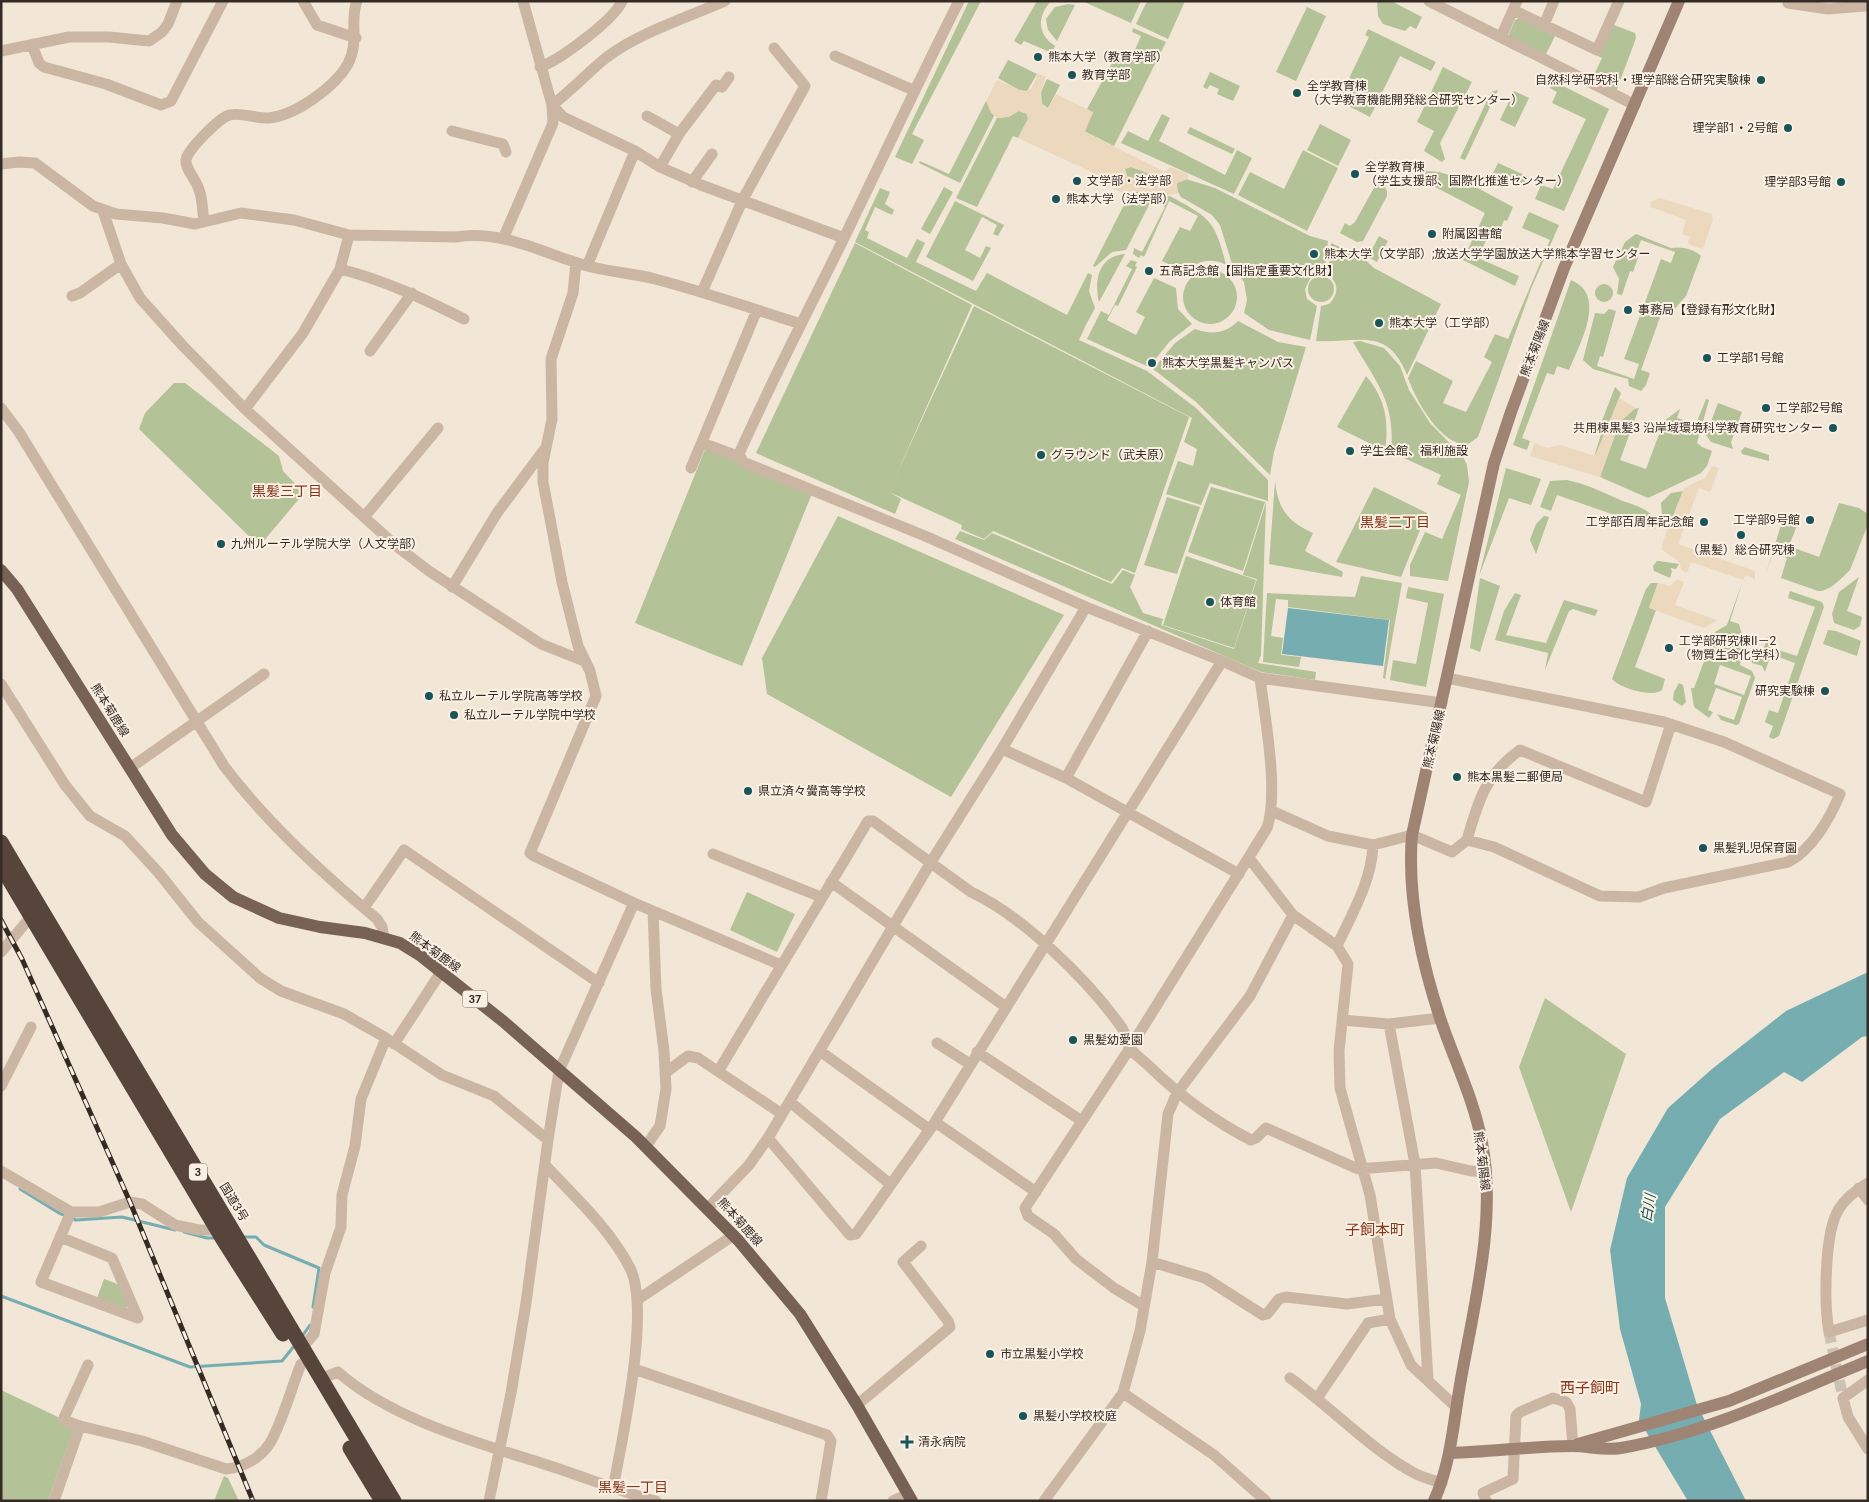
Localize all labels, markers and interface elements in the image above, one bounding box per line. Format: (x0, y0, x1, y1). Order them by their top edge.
place label: 熊本大学（教育学部） (1048, 50, 1168, 64)
marker: 熊本大学（教育学部） (1032, 51, 1044, 63)
place label: 教育学部 (1082, 68, 1130, 82)
marker: 教育学部 (1066, 69, 1078, 81)
place label: 自然科学研究科・理学部総合研究実験棟 (1535, 73, 1751, 87)
marker: 自然科学研究科・理学部総合研究実験棟 (1755, 74, 1767, 86)
place label: 全学教育棟 （大学教育機能開発総合研究センター） (1307, 79, 1523, 107)
marker: 全学教育棟 （大学教育機能開発総合研究センター） (1291, 87, 1303, 99)
place label: 理学部1・2号館 (1693, 121, 1778, 135)
marker: 理学部1・2号館 (1782, 122, 1794, 134)
place label: 全学教育棟 （学生支援部、国際化推進センター） (1365, 160, 1569, 188)
marker: 全学教育棟 （学生支援部、国際化推進センター） (1349, 168, 1361, 180)
place label: 文学部・法学部 (1087, 174, 1171, 188)
marker: 文学部・法学部 (1071, 175, 1083, 187)
place label: 理学部3号館 (1764, 175, 1831, 189)
marker: 理学部3号館 (1835, 176, 1847, 188)
place label: 熊本大学（法学部） (1066, 192, 1174, 206)
marker: 熊本大学（法学部） (1050, 193, 1062, 205)
place label: 附属図書館 (1442, 227, 1502, 241)
marker: 附属図書館 (1426, 228, 1438, 240)
place label: 熊本大学（文学部）;放送大学学園放送大学熊本学習センター (1324, 247, 1651, 261)
marker: 熊本大学（文学部）;放送大学学園放送大学熊本学習センター (1308, 248, 1320, 260)
place label: 五高記念館【国指定重要文化財】 (1159, 264, 1339, 278)
marker: 五高記念館【国指定重要文化財】 (1143, 265, 1155, 277)
place label: 事務局【登録有形文化財】 (1638, 303, 1782, 317)
marker: 事務局【登録有形文化財】 (1622, 304, 1634, 316)
place label: 熊本大学（工学部） (1389, 316, 1497, 330)
marker: 熊本大学（工学部） (1373, 317, 1385, 329)
street label: 熊本菊陽線 (1518, 317, 1552, 379)
place label: 工学部1号館 (1717, 351, 1784, 365)
marker: 工学部1号館 (1701, 352, 1713, 364)
place label: 熊本大学黒髪キャンパス (1162, 356, 1294, 370)
marker: 熊本大学黒髪キャンパス (1146, 357, 1158, 369)
place label: 工学部2号館 (1776, 401, 1843, 415)
marker: 工学部2号館 (1760, 402, 1772, 414)
place label: 共用棟黒髪3 沿岸域環境科学教育研究センター (1573, 421, 1823, 435)
marker: 共用棟黒髪3 沿岸域環境科学教育研究センター (1827, 422, 1839, 434)
place label: 学生会館、福利施設 (1360, 444, 1468, 458)
marker: 学生会館、福利施設 (1344, 445, 1356, 457)
place label: グラウンド（武夫原） (1051, 448, 1171, 462)
marker: グラウンド（武夫原） (1035, 449, 1047, 461)
district label: 黒髪三丁目 (252, 483, 322, 499)
place label: 工学部9号館 (1733, 513, 1800, 527)
district label: 黒髪二丁目 (1360, 514, 1430, 530)
marker: 工学部9号館 (1804, 514, 1816, 526)
place label: 工学部百周年記念館 (1586, 515, 1694, 529)
marker: 工学部百周年記念館 (1698, 516, 1710, 528)
marker: （黒髪）総合研究棟 (1735, 529, 1747, 541)
place label: 九州ルーテル学院大学（人文学部） (231, 537, 423, 551)
marker: 九州ルーテル学院大学（人文学部） (215, 538, 227, 550)
place label: （黒髪）総合研究棟 (1687, 543, 1795, 557)
place label: 体育館 (1220, 595, 1256, 609)
marker: 体育館 (1204, 596, 1216, 608)
place label: 工学部研究棟II－2 （物質生命化学科） (1679, 634, 1787, 662)
marker: 工学部研究棟II－2 （物質生命化学科） (1663, 642, 1675, 654)
street label: 熊本菊鹿線 (88, 681, 132, 739)
place label: 研究実験棟 (1755, 684, 1815, 698)
marker: 研究実験棟 (1819, 685, 1831, 697)
place label: 私立ルーテル学院高等学校 (439, 689, 583, 703)
marker: 私立ルーテル学院高等学校 (423, 690, 435, 702)
place label: 私立ルーテル学院中学校 (464, 708, 596, 722)
street label: 熊本菊陽線 (1420, 708, 1448, 770)
marker: 私立ルーテル学院中学校 (448, 709, 460, 721)
place label: 熊本黒髪二郵便局 (1467, 770, 1563, 784)
marker: 熊本黒髪二郵便局 (1451, 771, 1463, 783)
place label: 県立済々黌高等学校 (758, 784, 866, 798)
marker: 県立済々黌高等学校 (742, 785, 754, 797)
place label: 黒髪乳児保育園 (1713, 841, 1797, 855)
marker: 黒髪乳児保育園 (1697, 842, 1709, 854)
street label: 熊本菊鹿線 (407, 929, 463, 975)
road number: 37 (462, 991, 488, 1008)
place label: 黒髪幼愛園 (1083, 1033, 1143, 1047)
marker: 黒髪幼愛園 (1067, 1034, 1079, 1046)
street label: 熊本菊陽線 (1471, 1130, 1493, 1192)
road number: 3 (189, 1164, 207, 1180)
street label: 国道3号 (217, 1180, 251, 1224)
water label: 白川 (1638, 1191, 1658, 1223)
street label: 熊本菊鹿線 (715, 1195, 765, 1249)
district label: 子飼本町 (1345, 1221, 1405, 1239)
place label: 市立黒髪小学校 (1000, 1347, 1084, 1361)
marker: 市立黒髪小学校 (984, 1348, 996, 1360)
district label: 西子飼町 (1560, 1379, 1620, 1397)
place label: 黒髪小学校校庭 (1033, 1409, 1117, 1423)
marker: 黒髪小学校校庭 (1017, 1410, 1029, 1422)
marker: 清永病院 (900, 1435, 914, 1449)
place label: 清永病院 (918, 1435, 966, 1449)
district label: 黒髪一丁目 (598, 1479, 668, 1495)

